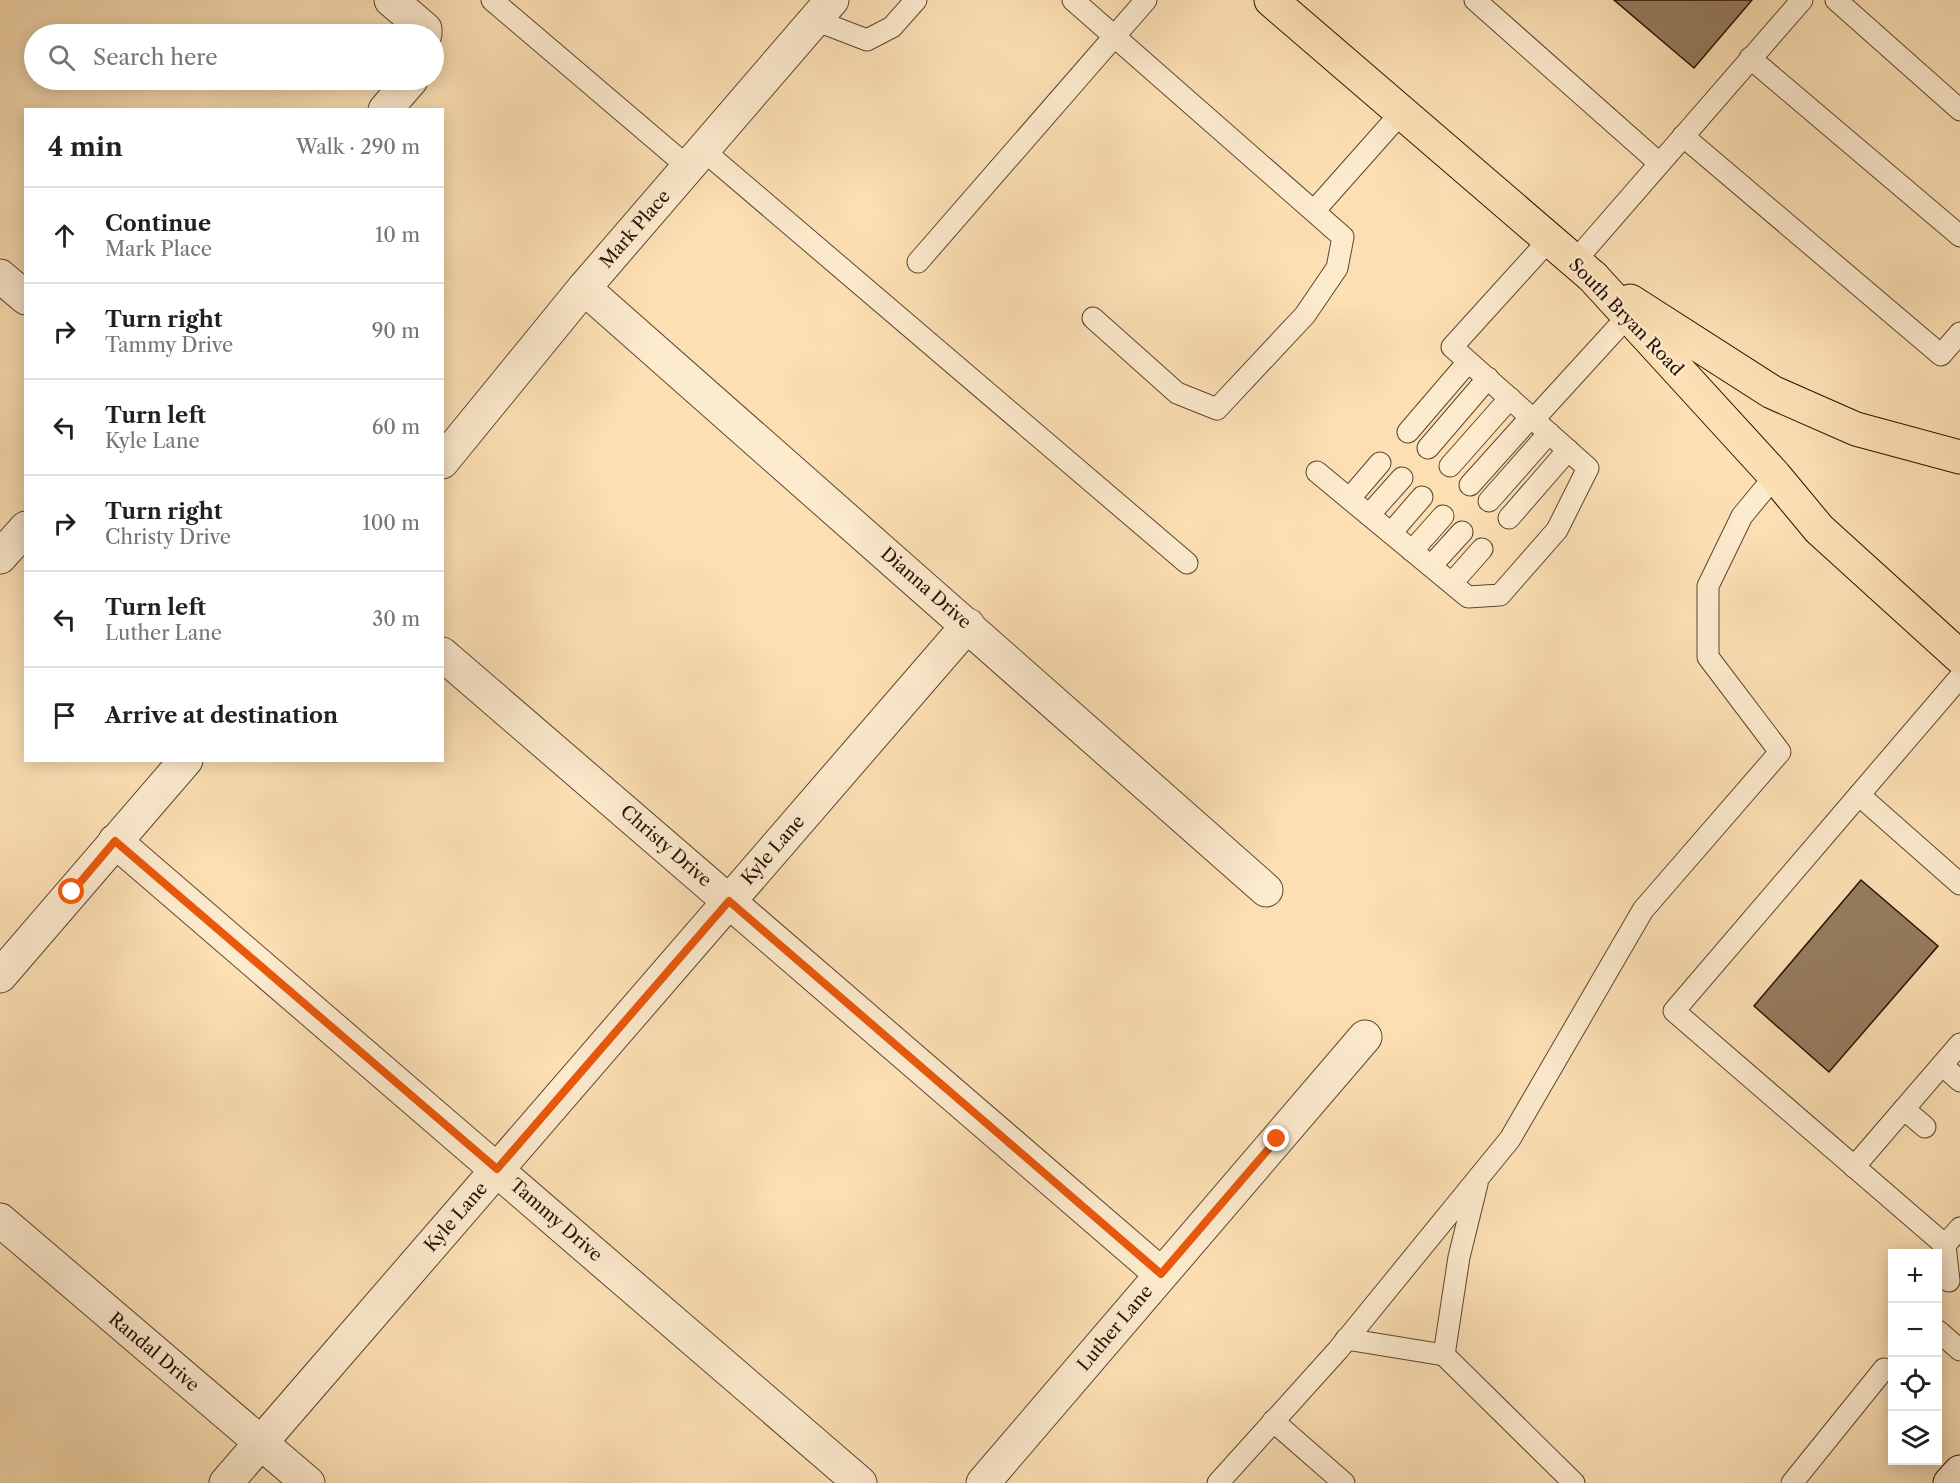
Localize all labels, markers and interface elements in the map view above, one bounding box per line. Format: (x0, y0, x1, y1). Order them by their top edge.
search box (24, 24, 444, 90)
icon: search (45, 41, 78, 74)
text: Search here (93, 44, 218, 71)
text: 4 min (48, 131, 123, 163)
text: Walk · 290 m (296, 135, 420, 159)
street label: Mark Place (595, 185, 675, 273)
text: Continue (105, 210, 211, 237)
icon: ahead (48, 219, 81, 252)
text: 10 m (375, 223, 420, 247)
text: Mark Place (105, 237, 212, 261)
street label: South Bryan Road (1564, 254, 1688, 380)
text: Turn right (105, 306, 223, 333)
icon: right (48, 315, 81, 348)
text: 90 m (372, 319, 420, 343)
text: Tammy Drive (105, 333, 233, 357)
text: Turn left (105, 402, 206, 429)
icon: left (48, 411, 81, 444)
text: 60 m (372, 415, 420, 439)
text: Kyle Lane (105, 429, 200, 453)
text: Turn right (105, 498, 223, 525)
icon: right (48, 507, 81, 540)
text: 100 m (362, 511, 420, 535)
text: Christy Drive (105, 525, 231, 549)
street label: Dianna Drive (876, 543, 976, 633)
text: Turn left (105, 594, 206, 621)
icon: left (48, 603, 81, 636)
text: 30 m (372, 607, 420, 631)
text: Luther Lane (105, 621, 222, 645)
icon: arrive (48, 699, 81, 732)
text: Arrive at destination (105, 702, 338, 729)
street label: Christy Drive (616, 801, 716, 891)
street label: Kyle Lane (737, 811, 809, 889)
route start (58, 878, 84, 904)
route end (1263, 1125, 1289, 1151)
street label: Tammy Drive (505, 1174, 607, 1266)
street label: Kyle Lane (420, 1178, 492, 1256)
map controls (1888, 1249, 1942, 1465)
button: + (1888, 1249, 1942, 1303)
street label: Luther Lane (1073, 1281, 1157, 1375)
button: − (1888, 1303, 1942, 1357)
street label: Randal Drive (104, 1308, 204, 1396)
button: locate (1888, 1357, 1942, 1411)
button: layers (1888, 1411, 1942, 1465)

